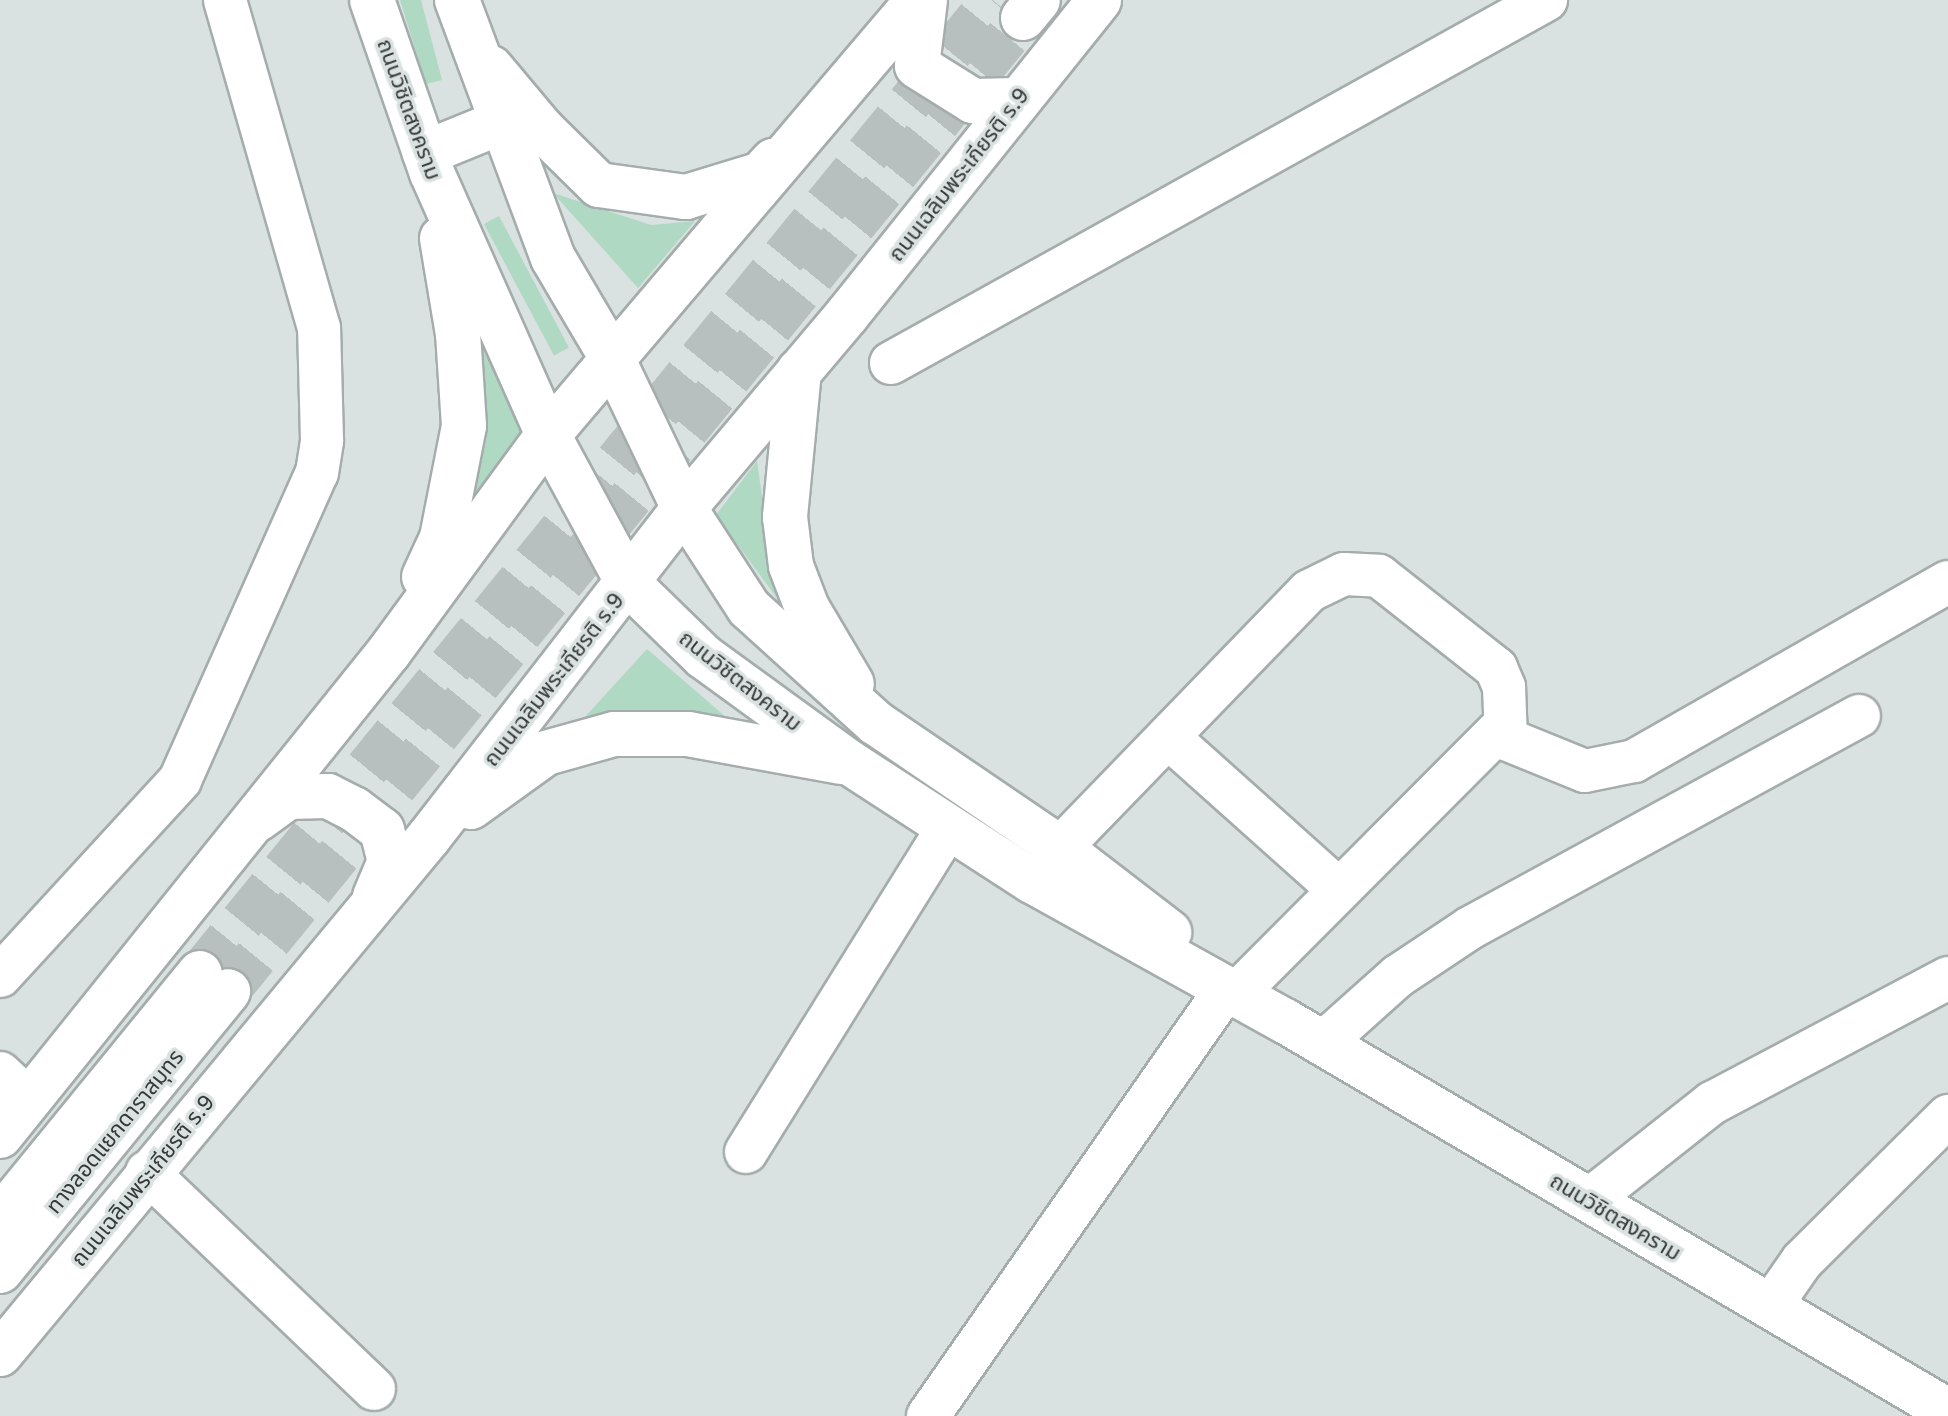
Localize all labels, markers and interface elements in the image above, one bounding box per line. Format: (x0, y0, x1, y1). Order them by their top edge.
street label: ถนนวิชิตสงคราม (372, 35, 448, 183)
street label: ถนนเฉลิมพระเกียรติ ร.9 (882, 82, 1034, 266)
street label: ถนนเฉลิมพระเกียรติ ร.9 (477, 587, 629, 771)
street label: ถนนวิชิตสงคราม (674, 624, 808, 736)
street label: ทางลอดแยกดาราสมุทร (40, 1044, 188, 1218)
street label: ถนนเฉลิมพระเกียรติ ร.9 (65, 1089, 219, 1271)
street label: ถนนวิชิตสงคราม (1546, 1167, 1686, 1265)

